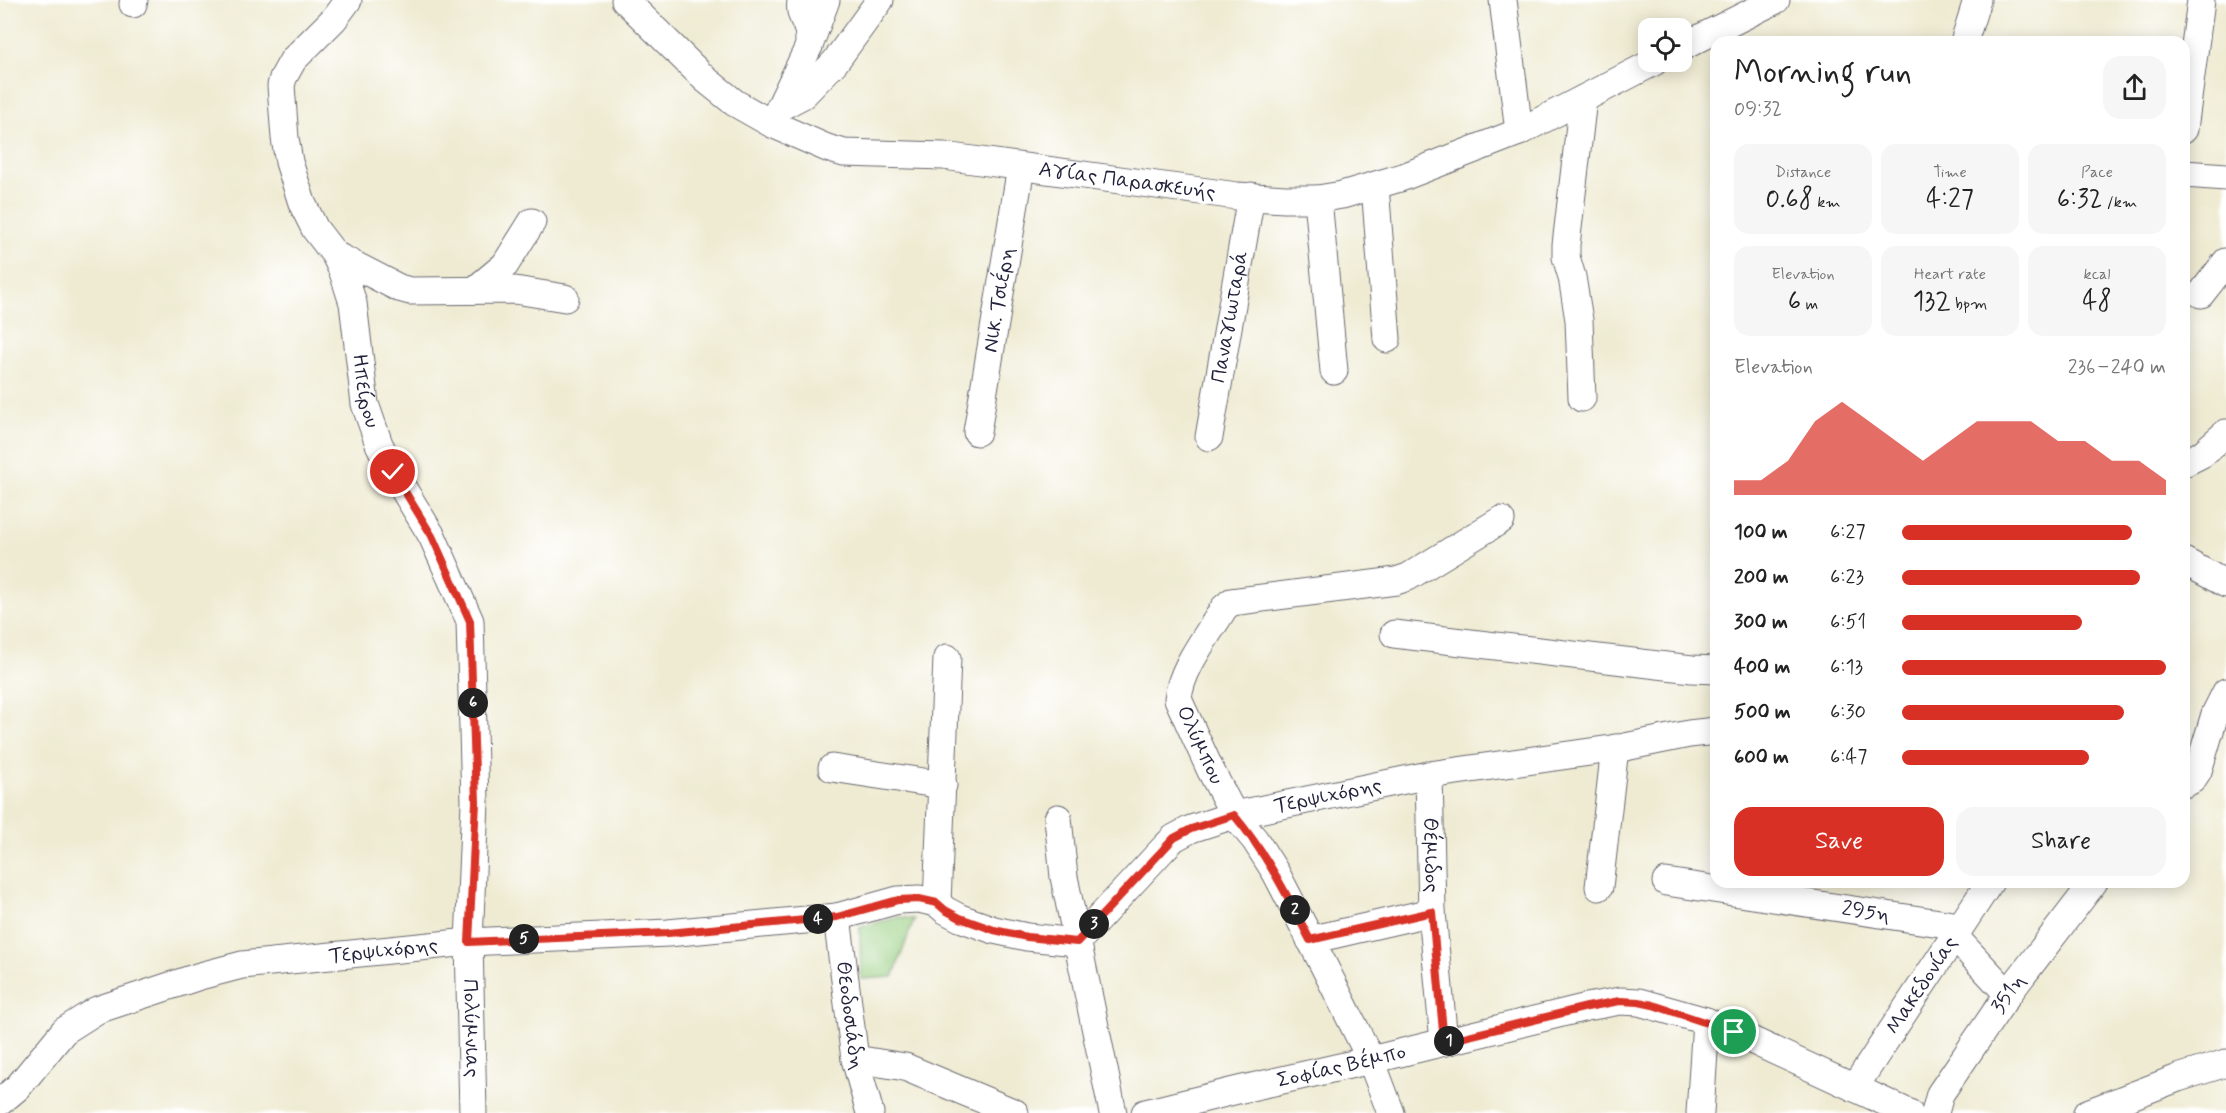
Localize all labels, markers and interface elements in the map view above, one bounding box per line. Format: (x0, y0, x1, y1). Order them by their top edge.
map controls (1638, 18, 1692, 72)
button: locate (1638, 18, 1692, 72)
text: Morning run (1734, 51, 1912, 95)
button: share (2103, 56, 2166, 119)
text: 09:32 (1734, 96, 1782, 123)
street label: Αγίας Παρασκευής (1037, 155, 1217, 207)
text: Distance (1775, 162, 1831, 183)
text: Time (1933, 162, 1967, 183)
text: Pace (2081, 162, 2113, 183)
text: 0.68 (1765, 183, 1813, 217)
text: 4:27 (1926, 183, 1974, 217)
text: 6:32 (2057, 183, 2103, 217)
text: km (1813, 192, 1841, 213)
text: /km (2103, 192, 2137, 213)
street label: Νικ. Τσιέρη (976, 245, 1021, 354)
street label: Παναγιωταρά (1205, 249, 1255, 385)
text: Elevation (1772, 264, 1835, 285)
text: Heart rate (1914, 264, 1986, 285)
text: kcal (2084, 264, 2110, 285)
text: 6 (1788, 285, 1801, 319)
text: 132 (1913, 285, 1951, 319)
text: 48 (2082, 285, 2112, 319)
text: m (1801, 294, 1818, 315)
text: bpm (1951, 294, 1987, 315)
street label: Ηπείρου (345, 352, 386, 432)
text: Elevation (1734, 354, 1813, 381)
text: 236–240 m (2068, 354, 2166, 381)
pin (367, 446, 418, 497)
icon: check (376, 455, 409, 488)
text: 100 m (1734, 519, 1788, 546)
text: 6:27 (1830, 519, 1865, 546)
text: 200 m (1734, 564, 1789, 591)
text: 6:23 (1830, 564, 1864, 591)
text: 300 m (1734, 609, 1788, 636)
text: 6:51 (1830, 609, 1866, 636)
text: 400 m (1734, 654, 1790, 681)
text: 6:13 (1830, 654, 1863, 681)
pin: 6 (458, 688, 488, 718)
text: 6 (469, 692, 477, 713)
text: 500 m (1734, 699, 1791, 726)
text: 6:30 (1830, 699, 1866, 726)
street label: Ολύμπου (1170, 701, 1230, 789)
text: 600 m (1734, 744, 1789, 771)
text: 6:47 (1830, 744, 1867, 771)
street label: Τερψιχόρης (1272, 771, 1384, 820)
button: Save (1734, 807, 1944, 876)
button: Share (1956, 807, 2166, 876)
street label: Θέμιδος (1416, 817, 1446, 893)
street label: 295η (1840, 894, 1892, 929)
pin: 2 (1280, 895, 1310, 925)
text: 2 (1291, 899, 1299, 920)
pin: 4 (803, 904, 833, 934)
text: 4 (813, 908, 823, 929)
pin: 3 (1079, 909, 1109, 939)
text: 3 (1090, 913, 1098, 934)
pin: 5 (509, 924, 539, 954)
text: 5 (519, 928, 529, 949)
street label: Τερψιχόρης (328, 931, 439, 970)
street label: Μακεδονίας (1879, 931, 1964, 1040)
street label: Θεοδοσιάδη (829, 959, 871, 1073)
street label: 351η (1985, 968, 2032, 1019)
street label: Πολύμνιας (456, 979, 486, 1078)
pin (1708, 1006, 1759, 1057)
icon: arrive (1717, 1015, 1750, 1048)
pin: 1 (1434, 1026, 1464, 1056)
text: 1 (1445, 1030, 1453, 1051)
street label: Σοφίας Βέμπο (1274, 1038, 1409, 1095)

